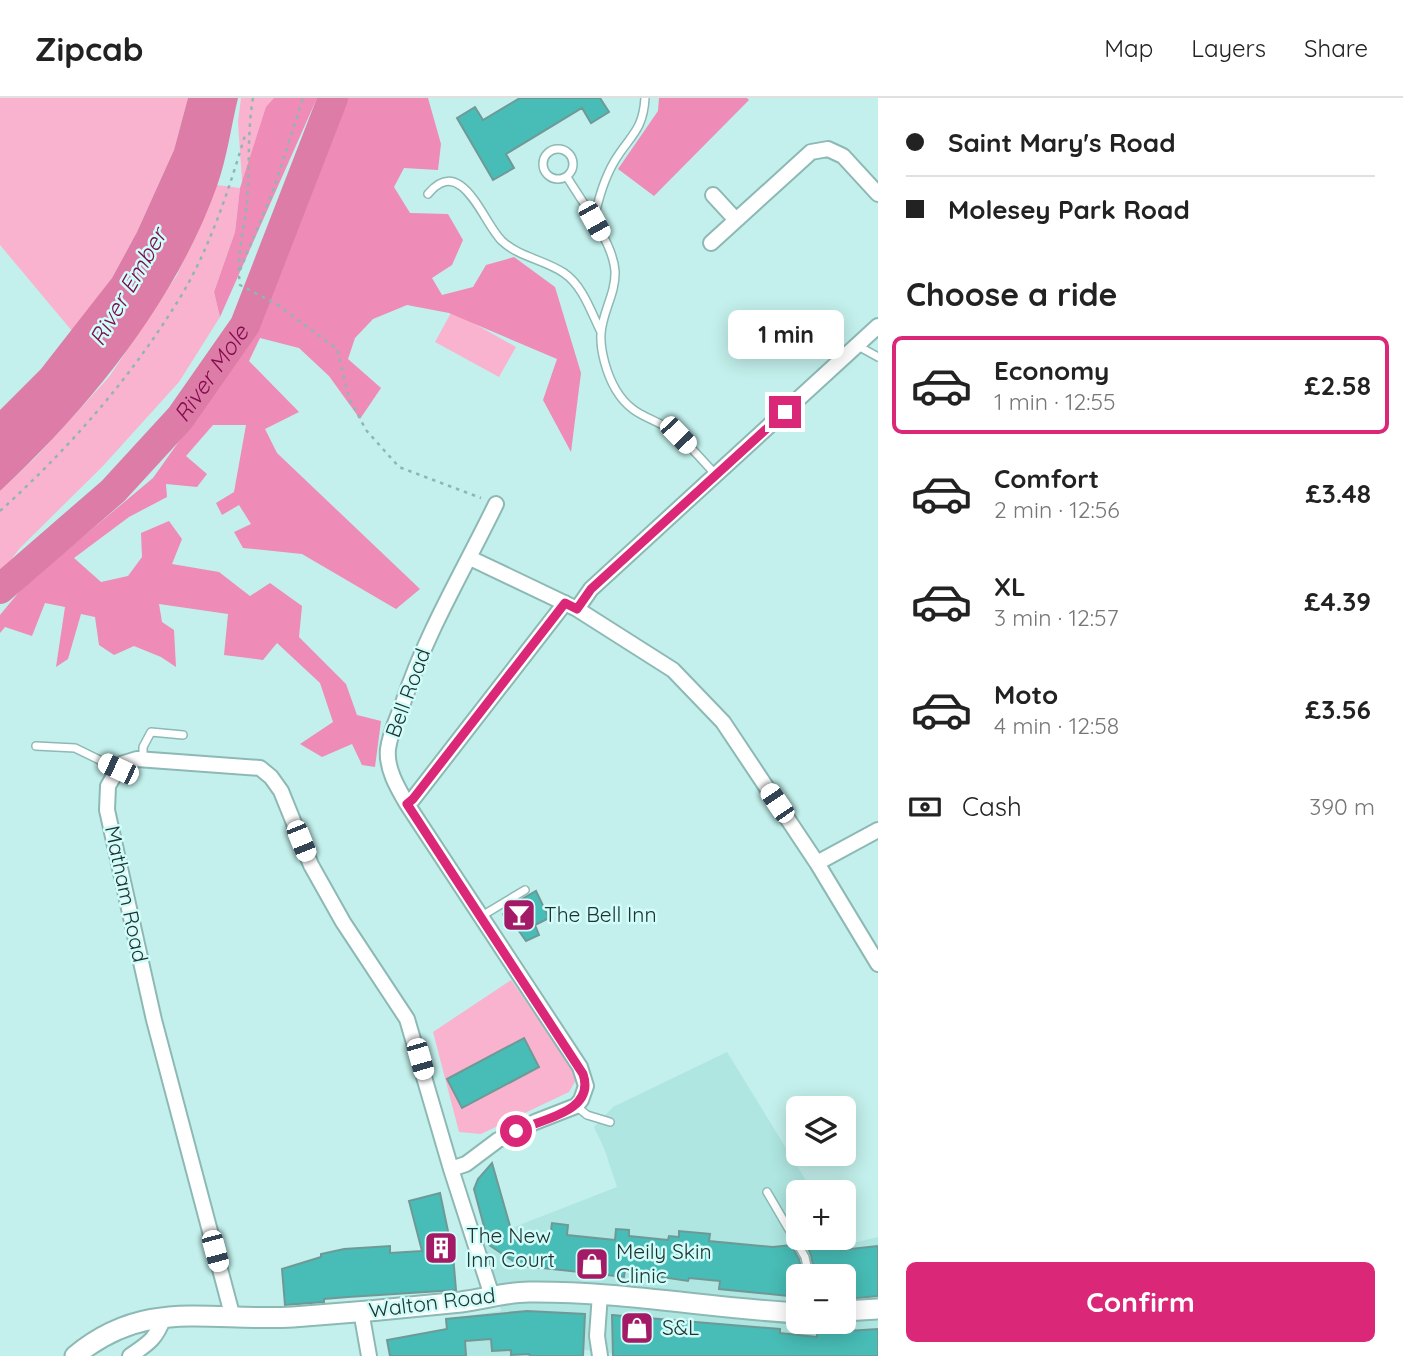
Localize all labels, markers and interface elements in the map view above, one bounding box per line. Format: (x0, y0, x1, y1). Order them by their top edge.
text: Zipcab (35, 28, 144, 69)
text: Map (1104, 33, 1153, 63)
text: Layers (1191, 33, 1266, 63)
text: Share (1304, 33, 1368, 63)
text: Saint Mary's Road (948, 126, 1176, 159)
text: Molesey Park Road (948, 193, 1190, 226)
car (575, 198, 614, 244)
water label: River Ember (82, 220, 174, 350)
text: Choose a ride (906, 274, 1118, 314)
callout: 1 min (727, 310, 843, 360)
water label: River Mole (167, 318, 255, 427)
text: 1 min (758, 320, 814, 349)
icon: car (910, 354, 973, 417)
text: Economy (994, 354, 1109, 387)
text: £2.58 (1304, 369, 1371, 402)
text: 1 min · 12:55 (994, 387, 1116, 416)
route end (769, 396, 801, 428)
car (656, 413, 701, 457)
icon: car (910, 462, 973, 525)
text: Comfort (994, 462, 1099, 495)
text: £3.48 (1306, 477, 1371, 510)
text: 2 min · 12:56 (994, 495, 1120, 524)
icon: car (910, 570, 973, 633)
text: XL (994, 570, 1026, 603)
text: £4.39 (1304, 585, 1371, 618)
text: 3 min · 12:57 (994, 603, 1118, 632)
street label: Bell Road (379, 645, 435, 741)
icon: car (910, 678, 973, 741)
text: Moto (994, 678, 1058, 711)
text: £3.56 (1305, 693, 1371, 726)
text: 4 min · 12:58 (994, 711, 1119, 740)
car (95, 751, 142, 787)
car (757, 780, 798, 826)
icon: cash (906, 788, 944, 826)
text: Cash (962, 790, 1022, 823)
text: 390 m (1309, 792, 1375, 821)
car (284, 818, 319, 864)
street label: Matham Road (100, 823, 154, 964)
bar icon: The Bell Inn (500, 896, 538, 934)
place label: The Bell Inn (544, 901, 657, 927)
car (405, 1036, 436, 1082)
map controls (786, 1096, 856, 1334)
button: layers (786, 1096, 856, 1166)
route start (500, 1115, 532, 1147)
button: + (786, 1180, 856, 1250)
place label: The New Inn Court (466, 1222, 555, 1272)
car (200, 1228, 231, 1274)
building icon: The New Inn Court (422, 1229, 460, 1267)
place label: Meily Skin Clinic (616, 1238, 712, 1288)
shop icon: Meily Skin Clinic (573, 1245, 611, 1283)
button: Confirm (906, 1262, 1375, 1342)
button: − (786, 1264, 856, 1334)
street label: Walton Road (367, 1281, 497, 1323)
shop icon: S&L (618, 1309, 656, 1347)
place label: S&L (662, 1314, 699, 1340)

